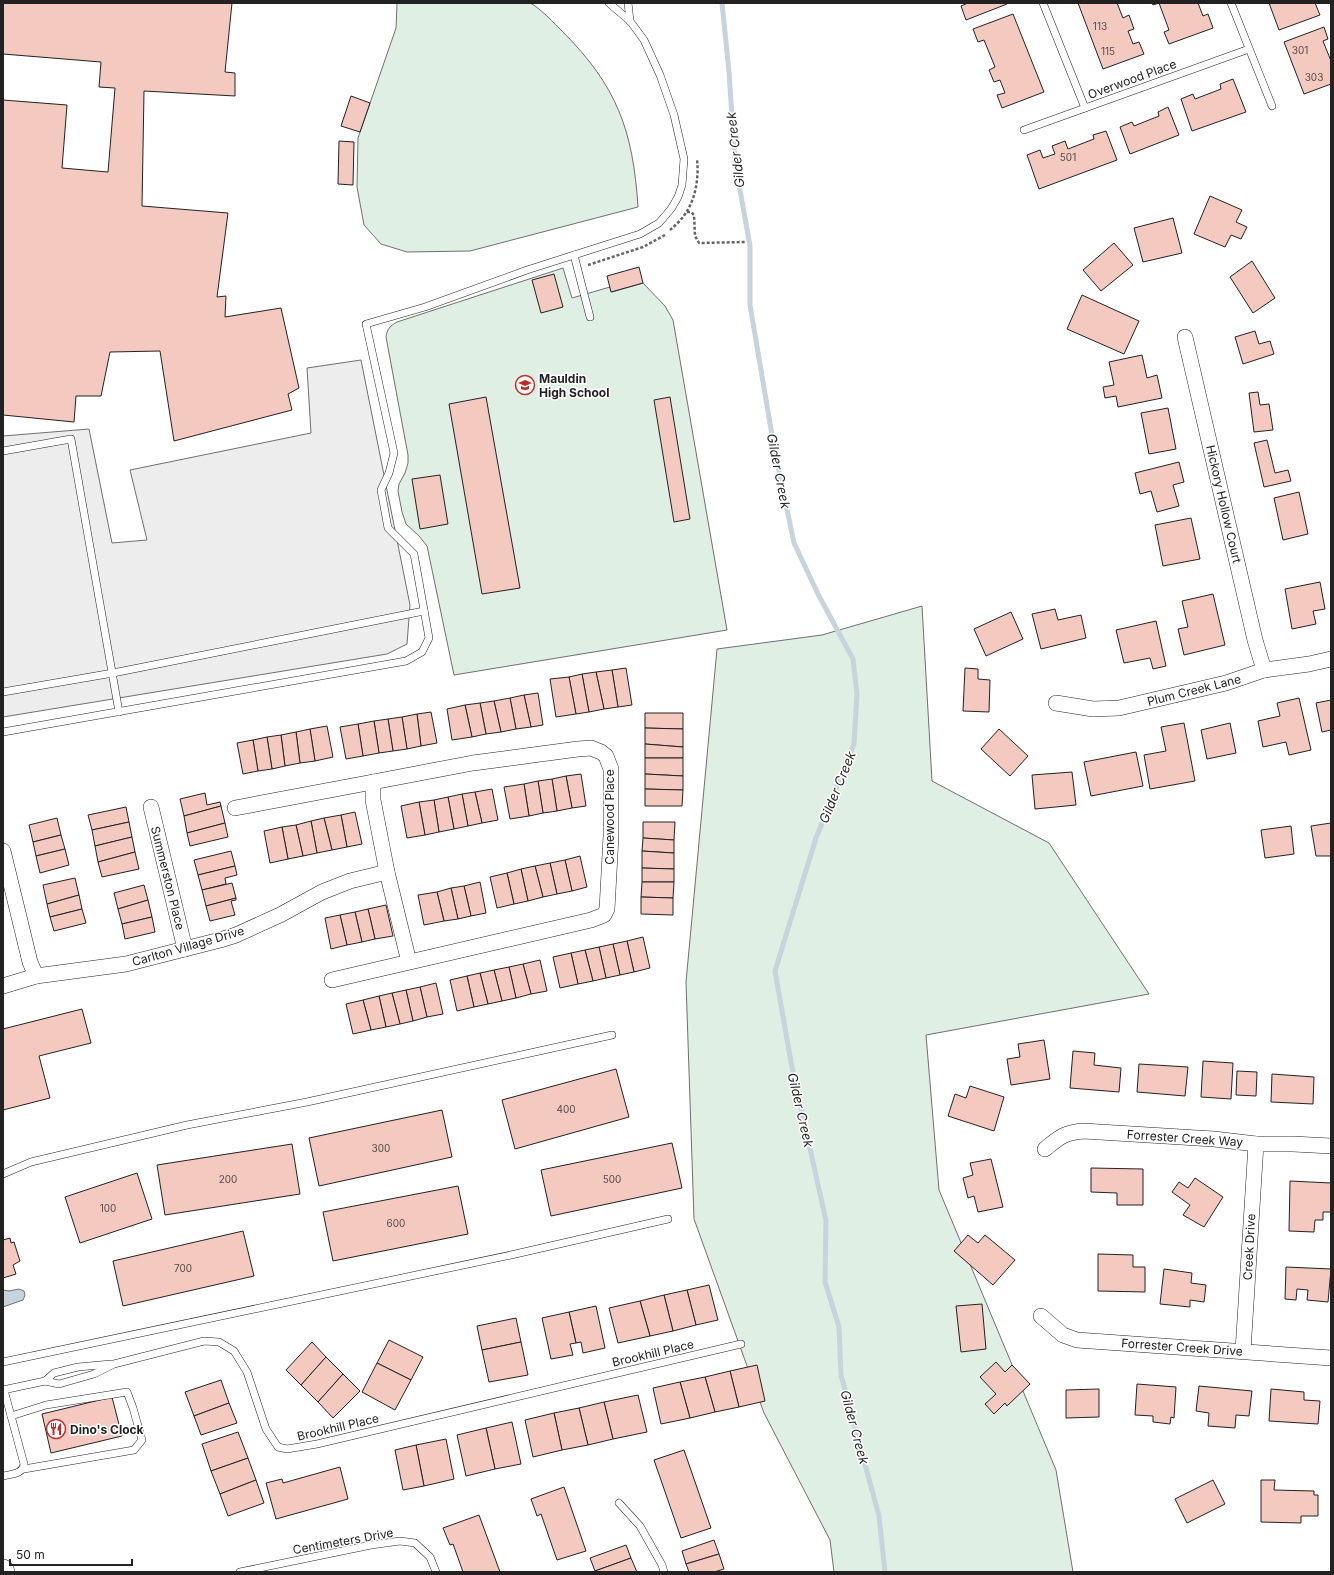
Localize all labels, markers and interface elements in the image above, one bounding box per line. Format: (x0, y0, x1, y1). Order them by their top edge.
house number: 113 (1093, 20, 1107, 32)
house number: 301 (1292, 44, 1308, 56)
house number: 115 (1101, 45, 1115, 57)
street label: Overwood Place (1086, 56, 1178, 102)
house number: 303 (1305, 71, 1323, 83)
water label: Gilder Creek (722, 110, 748, 189)
house number: 501 (1060, 151, 1076, 163)
place label: Mauldin High School (539, 371, 609, 400)
school or university icon: Mauldin High School (514, 374, 536, 396)
water label: Gilder Creek (764, 432, 794, 511)
street label: Hickory Hollow Court (1203, 443, 1245, 565)
street label: Plum Creek Lane (1146, 671, 1242, 709)
water label: Gilder Creek (815, 748, 859, 825)
street label: Canewood Place (602, 769, 617, 865)
street label: Summerston Place (148, 825, 188, 931)
street label: Carlton Village Drive (130, 923, 246, 969)
water label: Gilder Creek (785, 1071, 818, 1150)
house number: 400 (556, 1103, 576, 1115)
street label: Forrester Creek Way (1126, 1126, 1244, 1150)
house number: 300 (372, 1142, 390, 1154)
house number: 200 (219, 1173, 237, 1185)
house number: 500 (603, 1173, 621, 1185)
house number: 100 (100, 1202, 116, 1214)
street label: Creek Drive (1240, 1213, 1258, 1281)
house number: 600 (387, 1217, 405, 1229)
house number: 700 (174, 1262, 192, 1274)
street label: Forrester Creek Drive (1121, 1335, 1243, 1359)
street label: Brookhill Place (611, 1336, 695, 1370)
water label: Gilder Creek (837, 1388, 873, 1467)
street label: Brookhill Place (296, 1410, 380, 1444)
restaurant icon: Dino's Clock (45, 1418, 67, 1440)
place label: Dino's Clock (70, 1422, 144, 1437)
street label: Centimeters Drive (291, 1525, 395, 1557)
scale bar (10, 1541, 132, 1567)
text: 50 m (16, 1547, 45, 1562)

